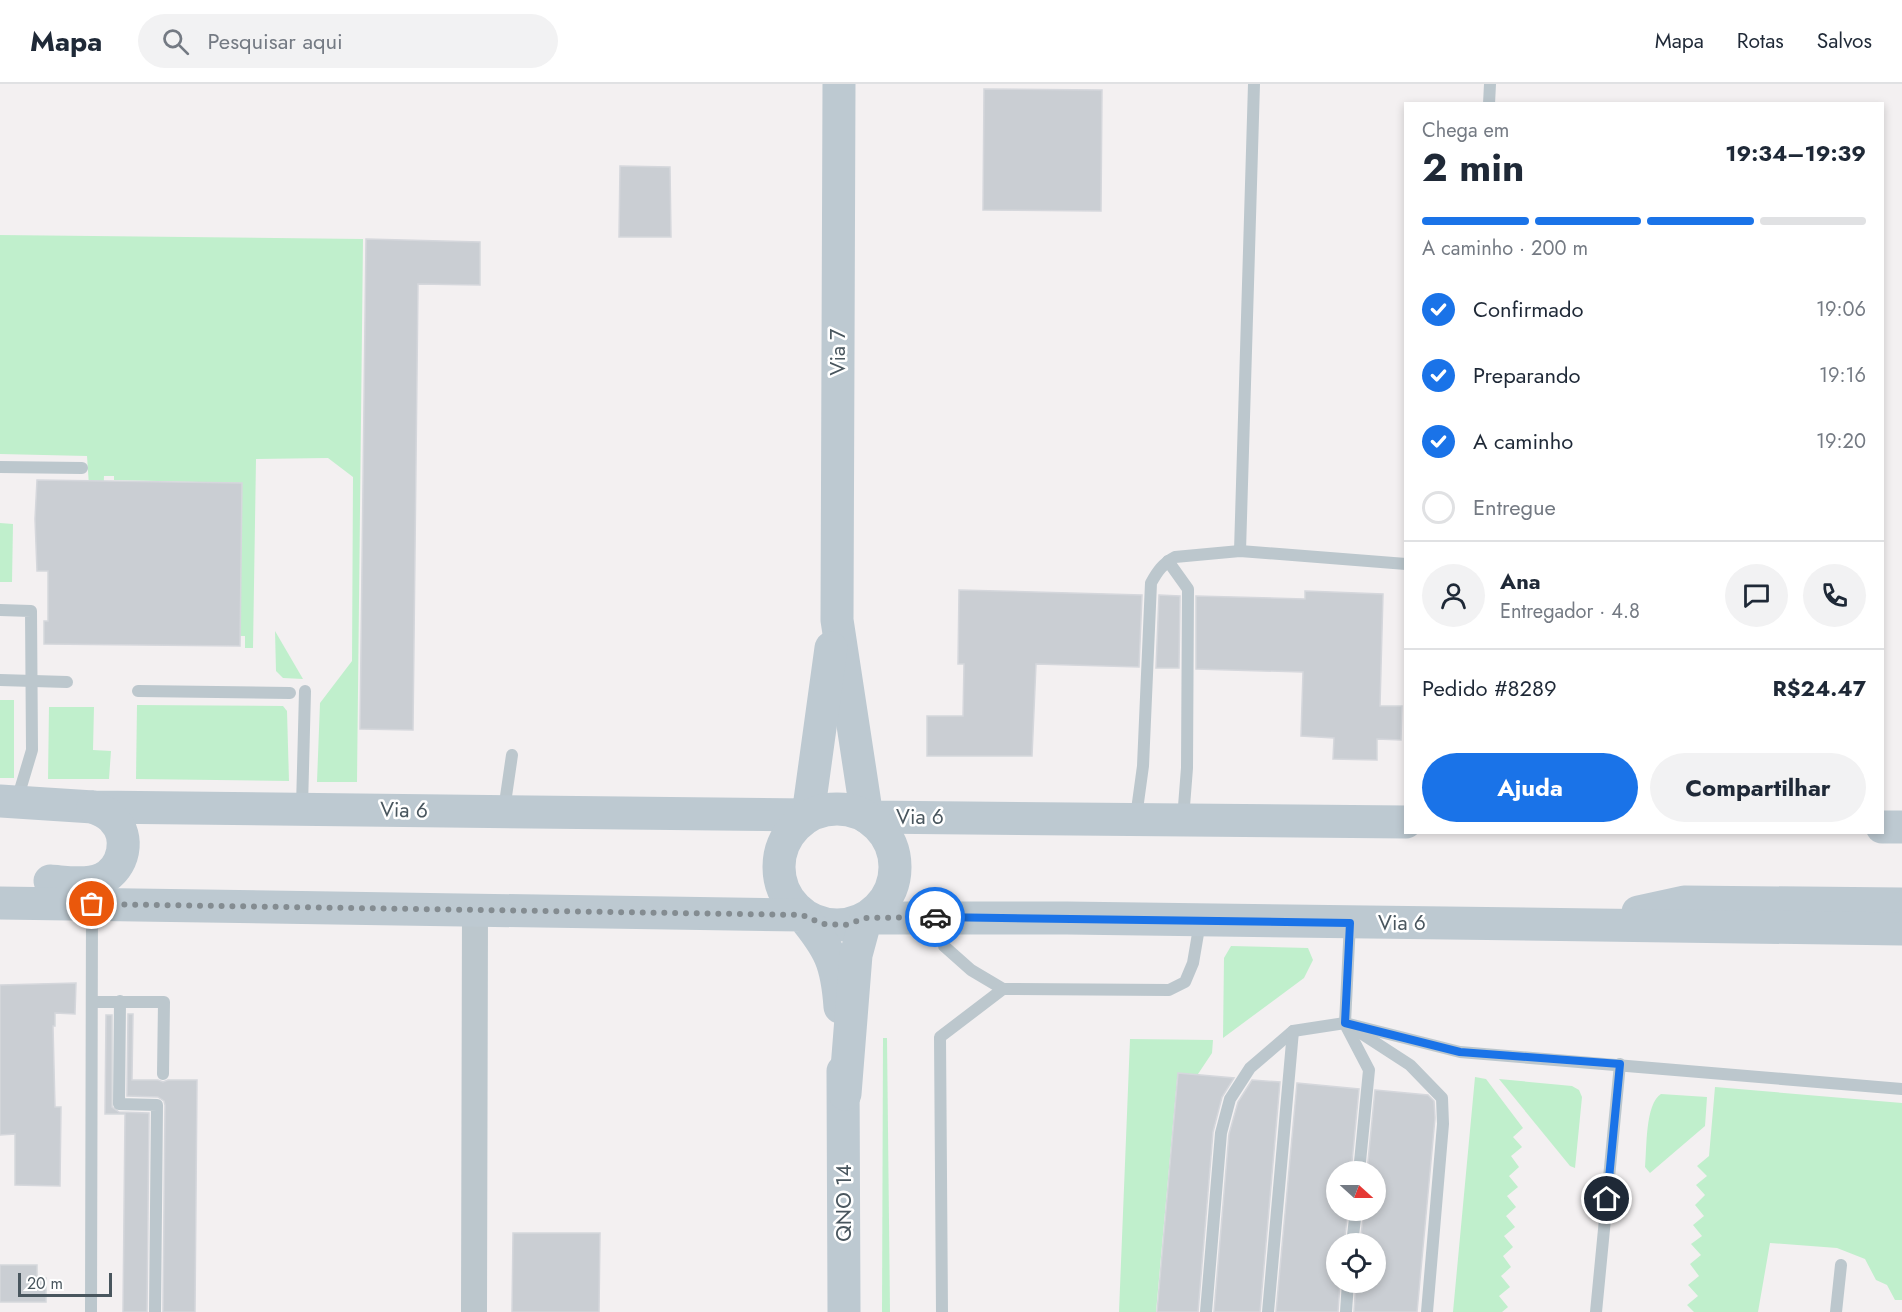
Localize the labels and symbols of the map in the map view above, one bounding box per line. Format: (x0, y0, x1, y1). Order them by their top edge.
street label: Via 7 (823, 329, 853, 375)
street label: Via 6 (380, 795, 428, 825)
street label: Via 6 (896, 802, 944, 832)
pin (66, 878, 117, 929)
courier (905, 887, 965, 947)
street label: Via 6 (1378, 908, 1426, 938)
north arrow (1326, 1161, 1386, 1221)
street label: QNO 14 (829, 1164, 859, 1242)
pin (1581, 1173, 1632, 1224)
scale bar (18, 1270, 112, 1298)

